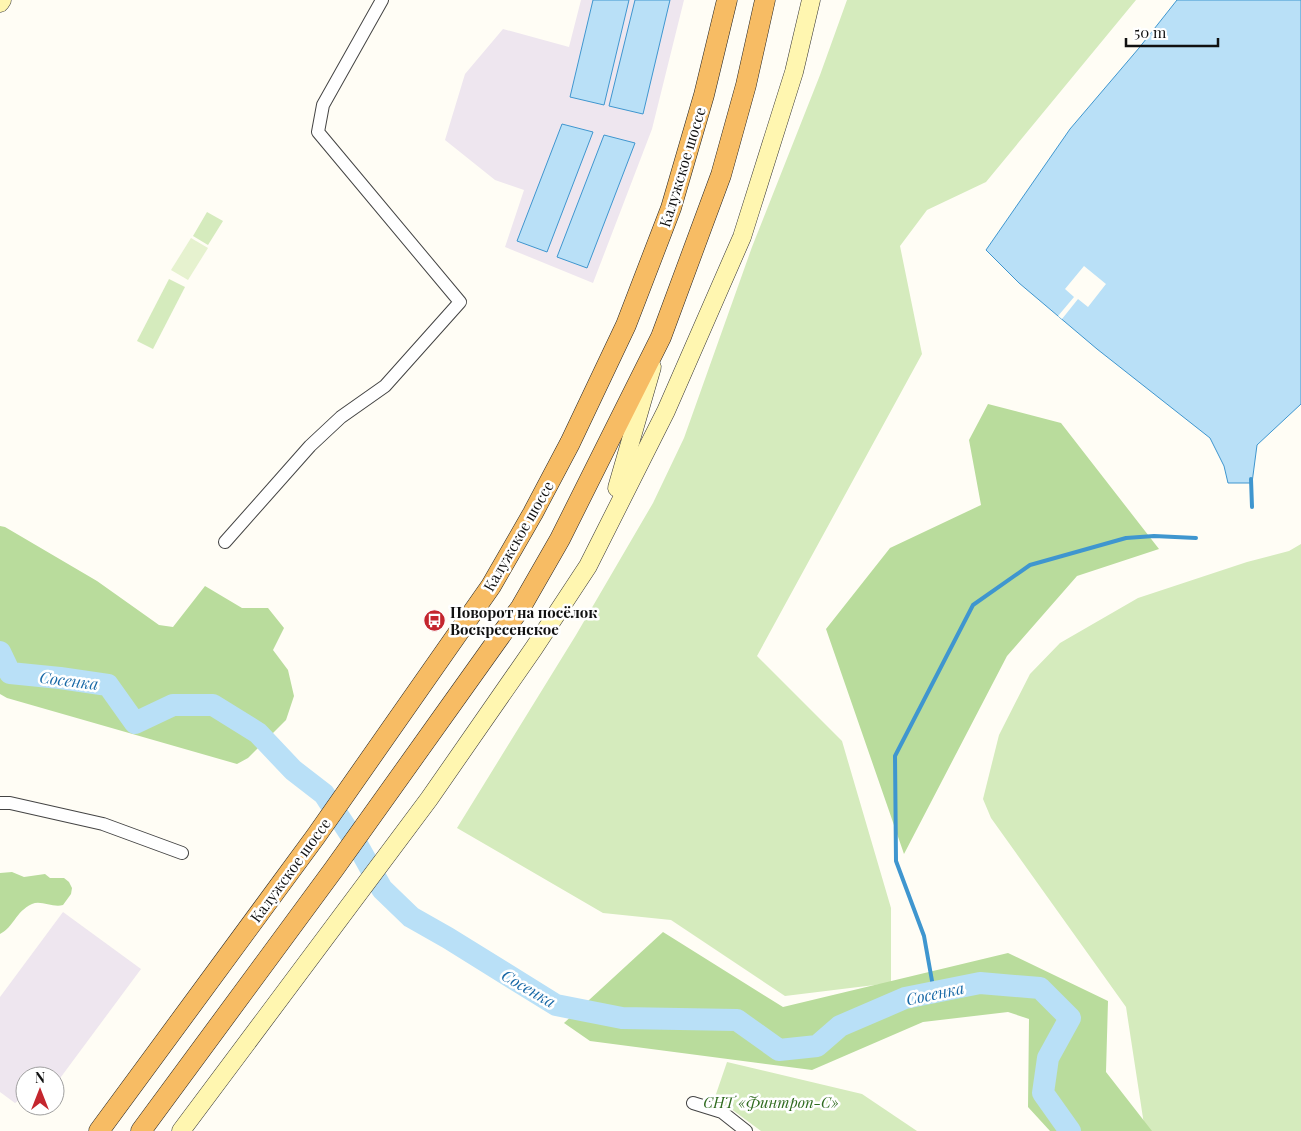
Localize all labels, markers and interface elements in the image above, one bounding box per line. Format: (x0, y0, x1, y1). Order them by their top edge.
scale bar (1126, 15, 1218, 47)
text: 50 m (1134, 22, 1167, 42)
street label: Калужское шоссе (654, 105, 710, 229)
street label: Калужское шоссе (478, 477, 558, 595)
place label: Поворот на посёлок Воскресенское (450, 602, 598, 639)
bus stop icon: Поворот на посёлок Воскресенское (422, 609, 446, 633)
water label: Сосенка (38, 666, 100, 694)
street label: Калужское шоссе (245, 814, 335, 926)
water label: Сосенка (498, 964, 560, 1012)
water label: Сосенка (904, 977, 966, 1009)
north arrow (15, 1066, 65, 1116)
text: N (35, 1068, 45, 1087)
park label: СНТ «Финтроп-С» (703, 1092, 839, 1112)

